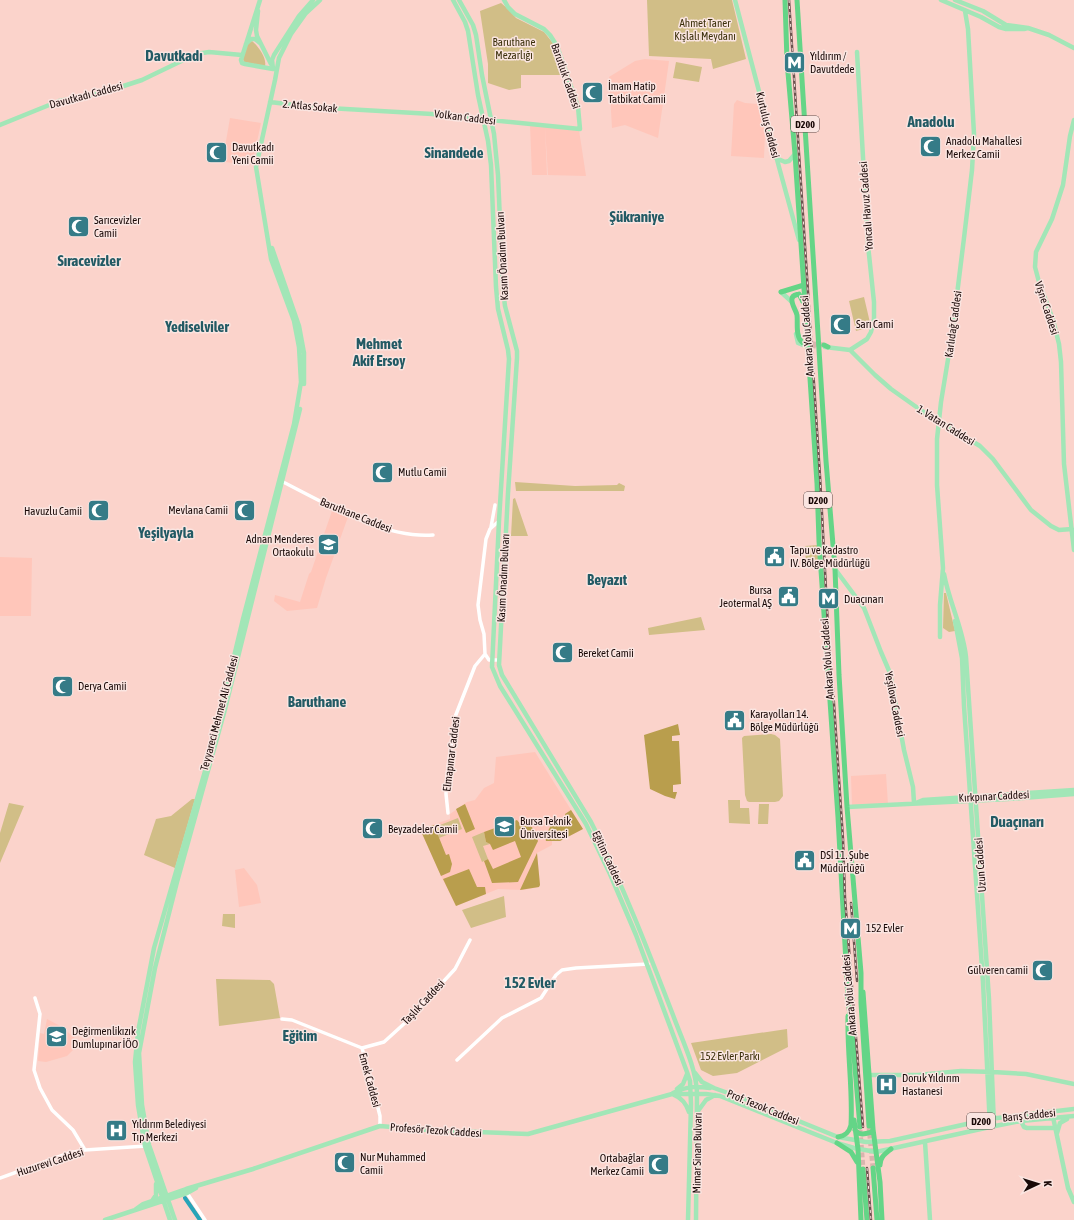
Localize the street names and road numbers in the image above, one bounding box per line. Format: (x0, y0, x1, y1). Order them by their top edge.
street label: Barutluk Caddesi (549, 42, 583, 110)
street label: Davutkadı Caddesi (48, 79, 124, 111)
street label: Kurtuluş Caddesi (754, 91, 782, 159)
street label: 2. Atlas Sokak (282, 98, 338, 114)
street label: Volkan Caddesi (434, 107, 496, 127)
road number: D200 (791, 116, 819, 132)
street label: Yoncalı Havuz Caddesi (857, 161, 875, 251)
street label: Kasım Önadım Bulvarı (494, 211, 510, 301)
street label: Vişne Caddesi (1033, 280, 1061, 336)
street label: Karlıdağ Caddesi (942, 290, 964, 358)
street label: Ankara Yolu Caddesi (798, 295, 816, 377)
street label: 1. Vatan Caddesi (915, 402, 977, 448)
road number: D200 (804, 492, 832, 508)
street label: Baruthane Caddesi (318, 495, 394, 535)
street label: Kasım Önadım Bulvarı (495, 533, 511, 623)
street label: Ankara Yolu Caddesi (818, 618, 836, 700)
street label: Teyyareci Mehmet Ali Caddesi (198, 654, 240, 772)
street label: Yeşilova Caddesi (883, 670, 907, 738)
street label: Elmapınar Caddesi (440, 716, 462, 792)
street label: Kırkpınar Caddesi (958, 788, 1030, 804)
street label: Eğitim Caddesi (590, 829, 626, 887)
street label: Uzun Caddesi (972, 837, 988, 893)
street label: Ankara Yolu Caddesi (839, 954, 859, 1036)
street label: Taşlık Caddesi (399, 977, 447, 1027)
street label: Emek Caddesi (357, 1051, 383, 1109)
street label: Prof. Tezok Caddesi (725, 1087, 801, 1127)
street label: Barış Caddesi (1002, 1106, 1056, 1124)
street label: Mimar Sinan Bulvarı (690, 1113, 704, 1193)
road number: D200 (967, 1113, 995, 1129)
street label: Profesör Tezok Caddesi (390, 1121, 482, 1139)
street label: Huzurevi Caddesi (15, 1146, 85, 1178)

